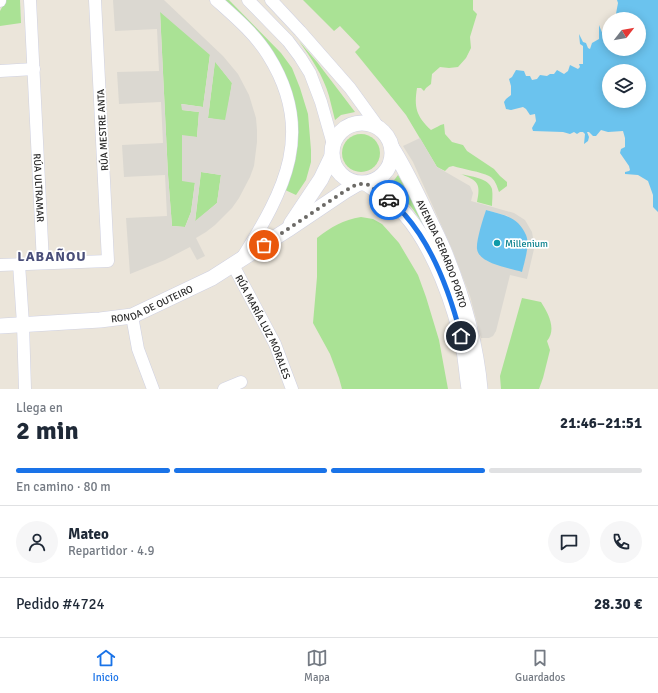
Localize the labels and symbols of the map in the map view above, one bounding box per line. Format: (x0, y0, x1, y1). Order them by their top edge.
north arrow (602, 12, 646, 56)
street label: RÚA MESTRE ANTA (94, 89, 111, 171)
street label: RÚA ULTRAMAR (31, 153, 46, 222)
courier (369, 180, 409, 220)
street label: AVENIDA GERARDO PORTO (413, 198, 469, 310)
pin (247, 228, 281, 262)
marker: Millenium (492, 238, 502, 248)
place label: Millenium (505, 238, 548, 250)
district label: LABAÑOU (17, 248, 87, 265)
street label: RÚA MARÍA LUZ MORALES (232, 273, 293, 381)
street label: RONDA DE OUTEIRO (110, 283, 195, 326)
pin (444, 319, 478, 353)

